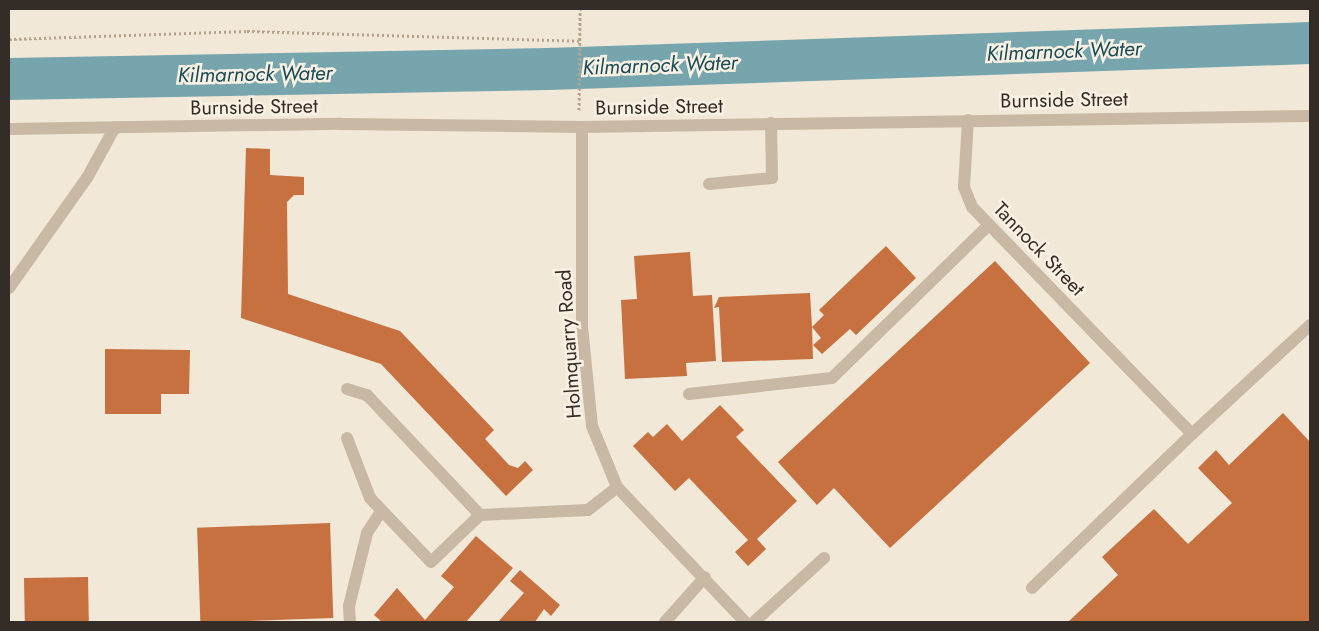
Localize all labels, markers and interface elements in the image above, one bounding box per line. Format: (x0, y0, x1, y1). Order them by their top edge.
water label: Kilmarnock Water (986, 36, 1142, 66)
water label: Kilmarnock Water (582, 50, 738, 80)
water label: Kilmarnock Water (177, 60, 333, 88)
street label: Burnside Street (1000, 87, 1128, 113)
street label: Burnside Street (190, 94, 318, 120)
street label: Burnside Street (595, 94, 723, 120)
street label: Tannock Street (988, 197, 1090, 301)
street label: Holmquarry Road (552, 269, 586, 419)

